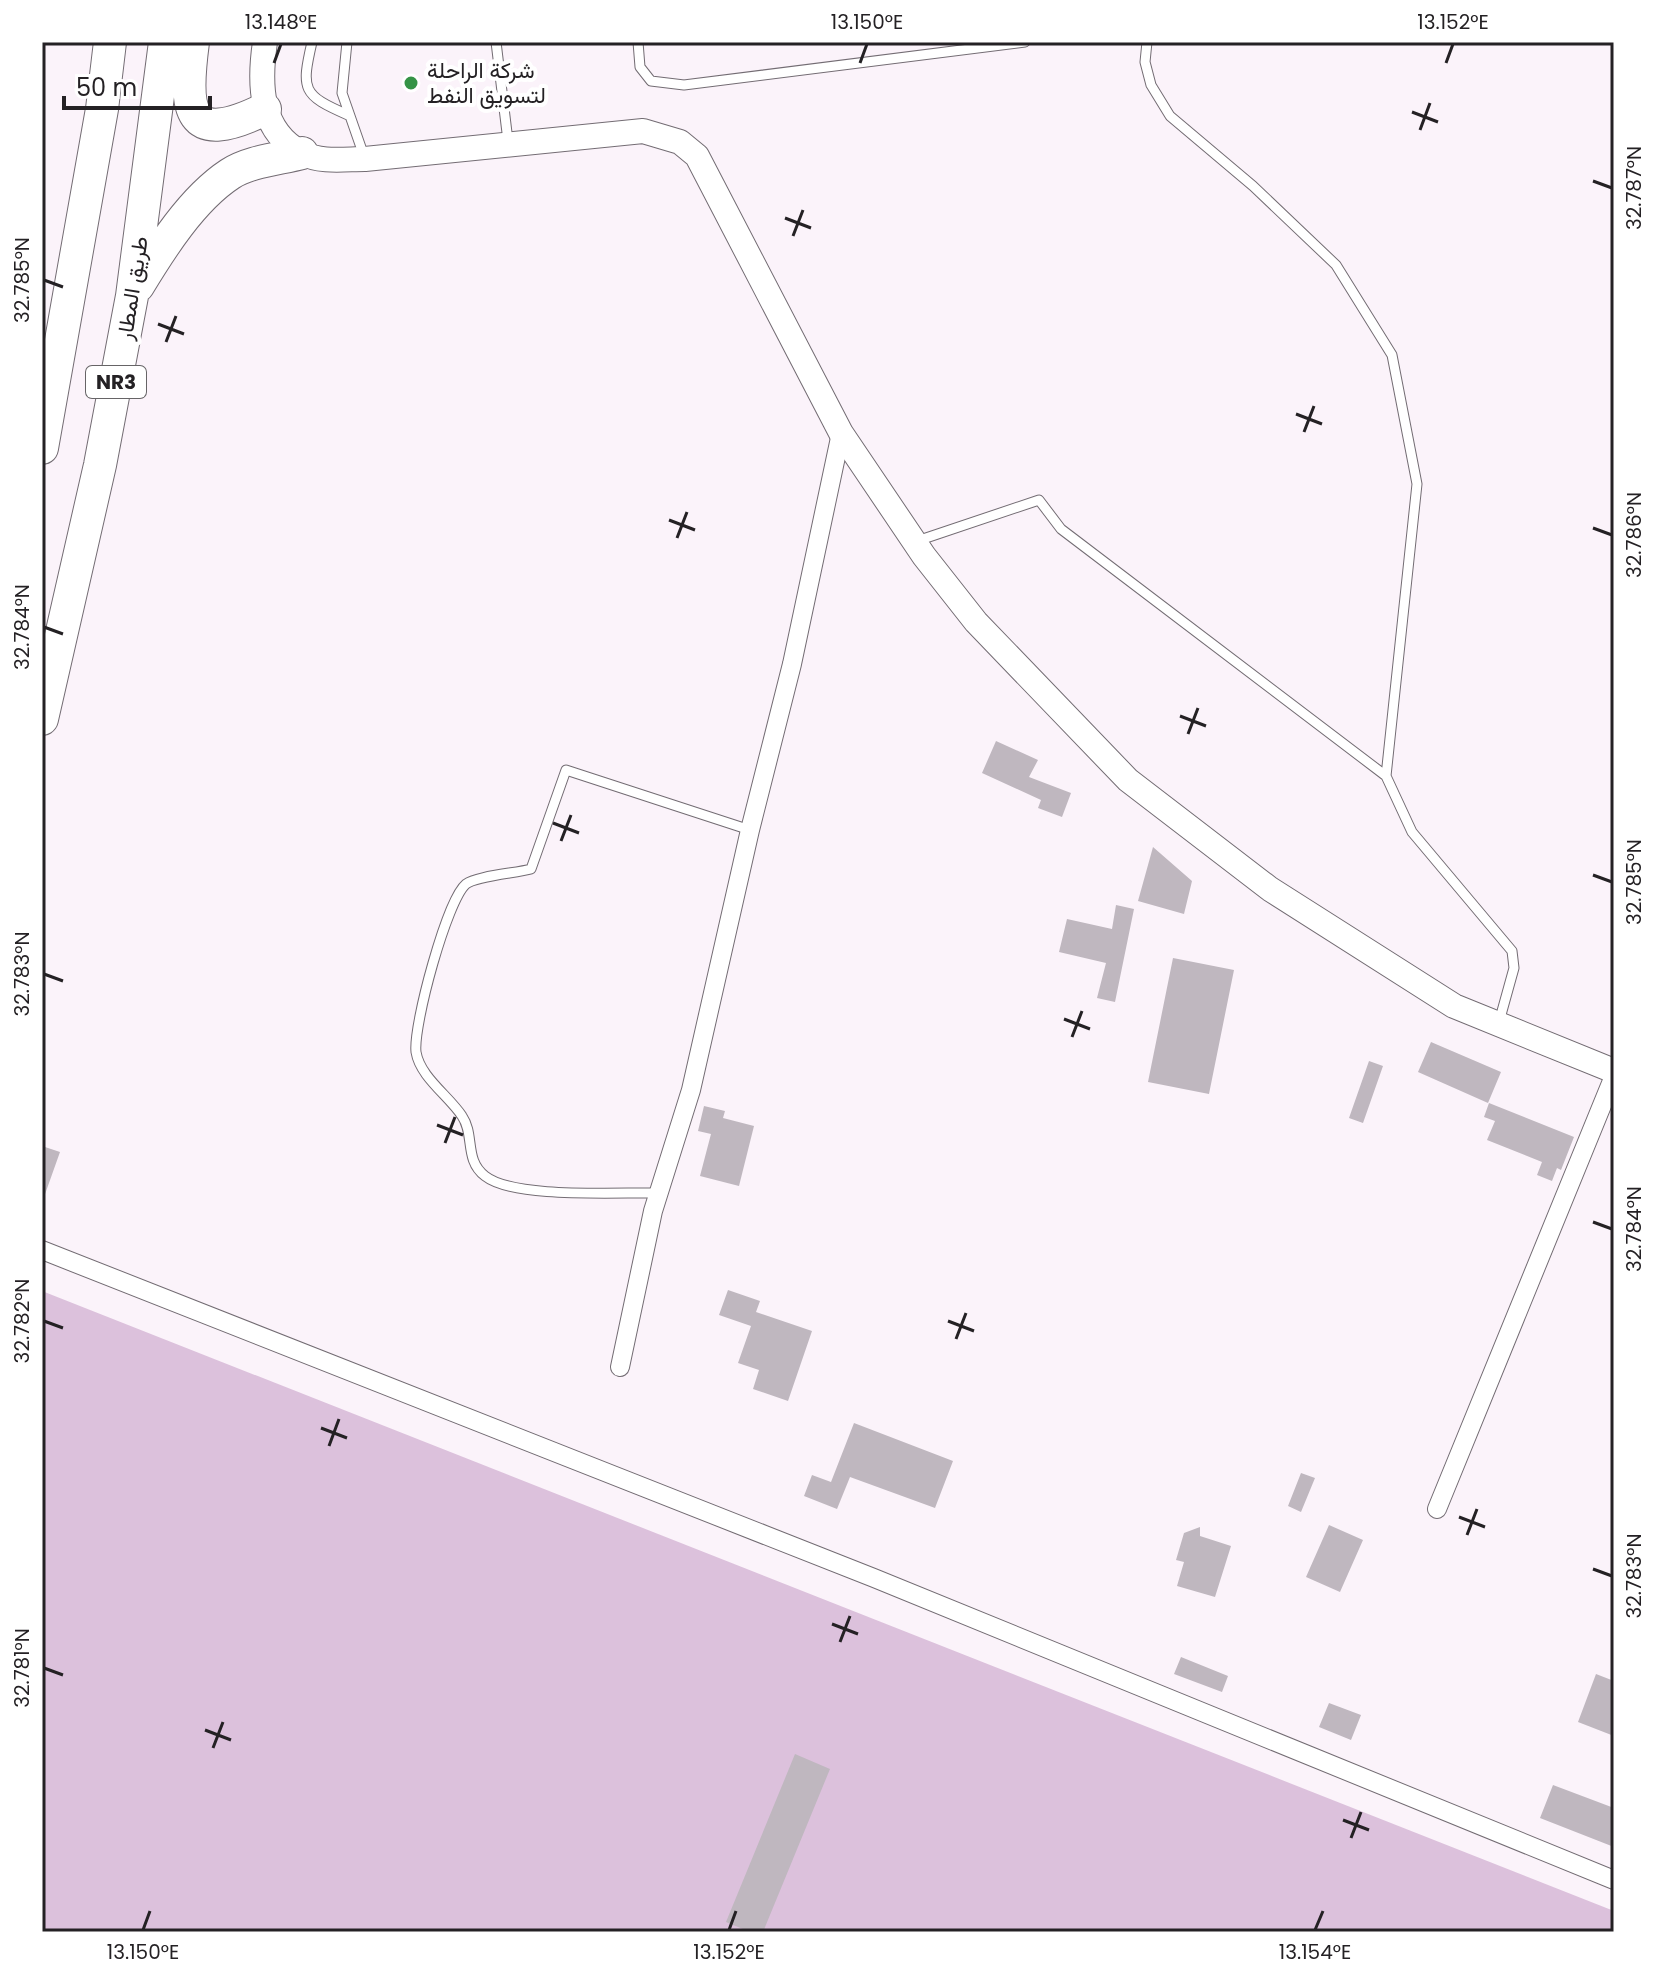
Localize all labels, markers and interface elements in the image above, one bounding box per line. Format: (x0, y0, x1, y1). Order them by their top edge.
text: 13.148°E (245, 8, 317, 36)
text: 13.150°E (831, 8, 903, 36)
text: 13.152°E (1417, 8, 1489, 36)
place label: شركة الراحلة لتسويق النفط (427, 55, 546, 111)
scale bar (64, 60, 210, 110)
text: 50 m (76, 71, 137, 104)
marker: شركة الراحلة لتسويق النفط (402, 74, 420, 92)
text: 32.787°N (1620, 146, 1648, 230)
street label: طريق المطار (109, 234, 156, 343)
text: 32.785°N (8, 237, 36, 323)
road number: NR3 (86, 366, 146, 398)
text: 32.786°N (1620, 492, 1648, 578)
text: 32.784°N (8, 584, 36, 670)
text: 32.785°N (1620, 839, 1648, 925)
text: 32.783°N (8, 931, 36, 1017)
text: 32.784°N (1620, 1186, 1648, 1272)
text: 32.782°N (8, 1279, 36, 1363)
text: 32.783°N (1620, 1533, 1648, 1619)
text: 32.781°N (8, 1628, 36, 1708)
text: 13.150°E (107, 1938, 179, 1966)
text: 13.152°E (693, 1938, 765, 1966)
text: 13.154°E (1279, 1938, 1351, 1966)

